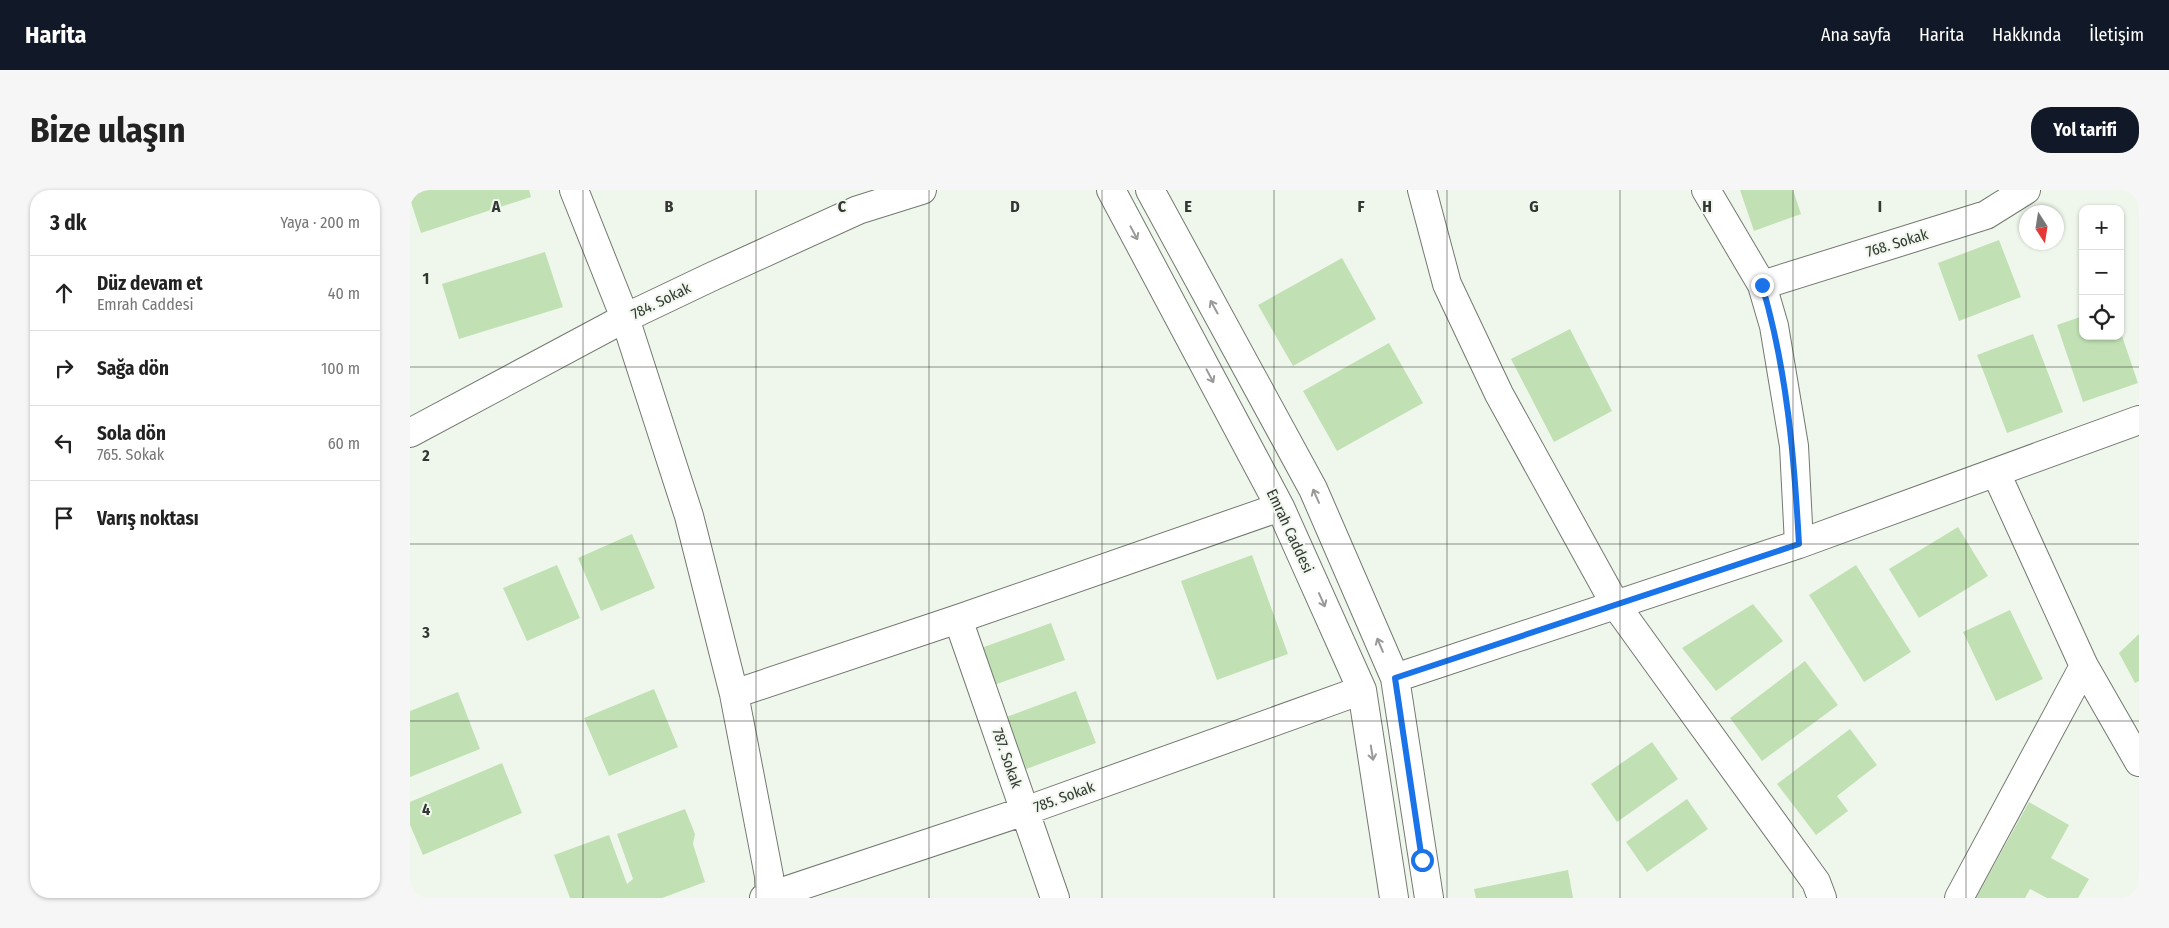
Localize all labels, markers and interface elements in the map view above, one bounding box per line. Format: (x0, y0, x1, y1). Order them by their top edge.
text: Harita (25, 21, 87, 49)
text: Ana sayfa (1821, 24, 1891, 46)
text: Harita (1919, 24, 1964, 46)
text: Hakkında (1992, 24, 2061, 46)
text: İletişim (2089, 24, 2144, 46)
button: Yol tarifi (2031, 107, 2139, 153)
text: Bize ulaşın (30, 109, 185, 151)
text: A (491, 197, 501, 216)
text: B (665, 197, 674, 216)
text: C (838, 197, 847, 216)
text: D (1010, 197, 1020, 216)
text: E (1184, 197, 1192, 216)
text: F (1357, 197, 1365, 216)
text: G (1529, 197, 1539, 216)
text: H (1702, 197, 1712, 216)
text: I (1878, 197, 1882, 216)
north arrow (2019, 205, 2064, 250)
map controls (2079, 205, 2124, 340)
button: + (2079, 205, 2124, 250)
text: 3 dk (50, 210, 86, 236)
text: Yaya · 200 m (280, 213, 360, 232)
one-way arrow (1130, 225, 1139, 240)
street label: 768. Sokak (1864, 225, 1930, 261)
button: − (2079, 250, 2124, 295)
text: 1 (423, 269, 429, 288)
text: Düz devam et (97, 272, 203, 295)
route end (1751, 274, 1774, 297)
icon: ahead (50, 279, 78, 307)
street label: 784. Sokak (628, 279, 694, 323)
text: 40 m (328, 284, 360, 303)
text: Emrah Caddesi (97, 295, 194, 314)
button: locate (2079, 295, 2124, 340)
one-way arrow (1208, 300, 1218, 314)
icon: right (50, 354, 78, 382)
text: Sağa dön (97, 357, 169, 380)
text: 100 m (321, 359, 360, 378)
one-way arrow (1205, 369, 1215, 384)
text: Sola dön (97, 422, 166, 445)
icon: left (50, 429, 78, 457)
text: 60 m (328, 434, 360, 453)
text: 765. Sokak (97, 445, 164, 464)
text: 2 (421, 446, 430, 465)
street label: Emrah Caddesi (1263, 486, 1317, 576)
one-way arrow (1311, 489, 1321, 504)
icon: arrive (50, 504, 78, 532)
text: Varış noktası (97, 507, 199, 530)
one-way arrow (1317, 592, 1327, 607)
text: 3 (421, 623, 430, 642)
one-way arrow (1375, 638, 1385, 653)
street label: 787. Sokak (988, 726, 1026, 790)
one-way arrow (1367, 745, 1377, 761)
street label: 785. Sokak (1031, 778, 1097, 816)
text: 4 (422, 800, 430, 819)
route start (1411, 849, 1434, 872)

